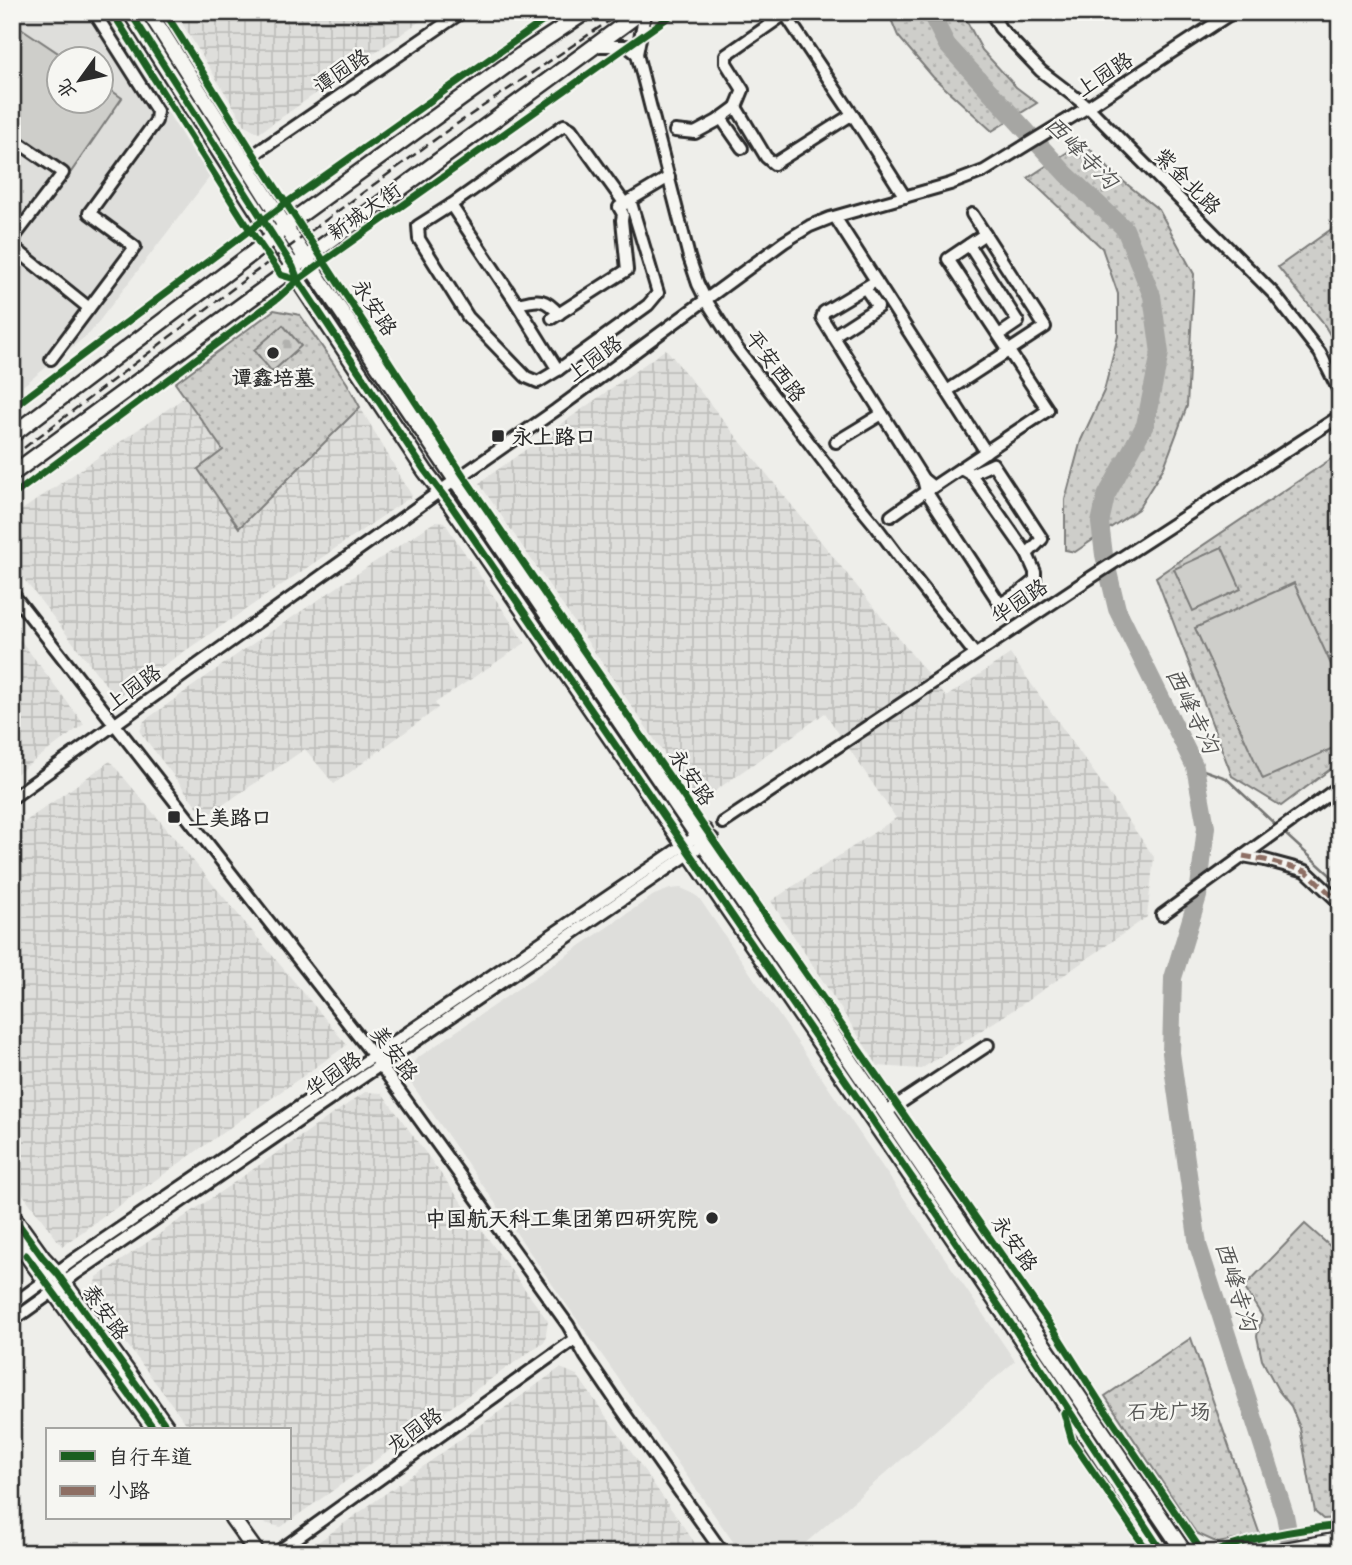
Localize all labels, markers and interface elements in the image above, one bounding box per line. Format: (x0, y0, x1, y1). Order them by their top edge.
street label: 谭园路 (307, 42, 375, 100)
north arrow (46, 46, 116, 116)
street label: 上园路 (1070, 46, 1138, 102)
text: 北 (51, 75, 81, 104)
water label: 西峰寺沟 (1039, 109, 1126, 196)
street label: 紫金北路 (1149, 142, 1227, 220)
street label: 新城大街 (322, 176, 406, 246)
street label: 永安路 (347, 273, 403, 341)
street label: 平安西路 (740, 324, 812, 408)
street label: 上园路 (561, 329, 627, 387)
marker: 谭鑫培墓 (265, 345, 281, 361)
place label: 谭鑫培墓 (231, 364, 315, 391)
place label: 永上路口 (512, 423, 596, 450)
marker: 永上路口 (490, 428, 506, 444)
street label: 华园路 (985, 572, 1053, 630)
street label: 上园路 (100, 658, 166, 716)
water label: 西峰寺沟 (1160, 662, 1227, 759)
street label: 永安路 (663, 743, 721, 811)
place label: 上美路口 (188, 804, 272, 831)
marker: 上美路口 (166, 809, 182, 825)
street label: 美安路 (365, 1020, 425, 1086)
street label: 华园路 (299, 1045, 367, 1103)
place label: 中国航天科工集团第四研究院 (425, 1205, 698, 1232)
street label: 永安路 (986, 1209, 1044, 1277)
marker: 中国航天科工集团第四研究院 (704, 1210, 720, 1226)
water label: 西峰寺沟 (1210, 1238, 1265, 1336)
street label: 泰安路 (77, 1279, 135, 1345)
park label: 石龙广场 (1127, 1398, 1211, 1425)
street label: 龙园路 (381, 1401, 447, 1459)
legend (46, 1428, 290, 1520)
text: 自行车道 (108, 1443, 192, 1470)
text: 小路 (108, 1477, 150, 1504)

